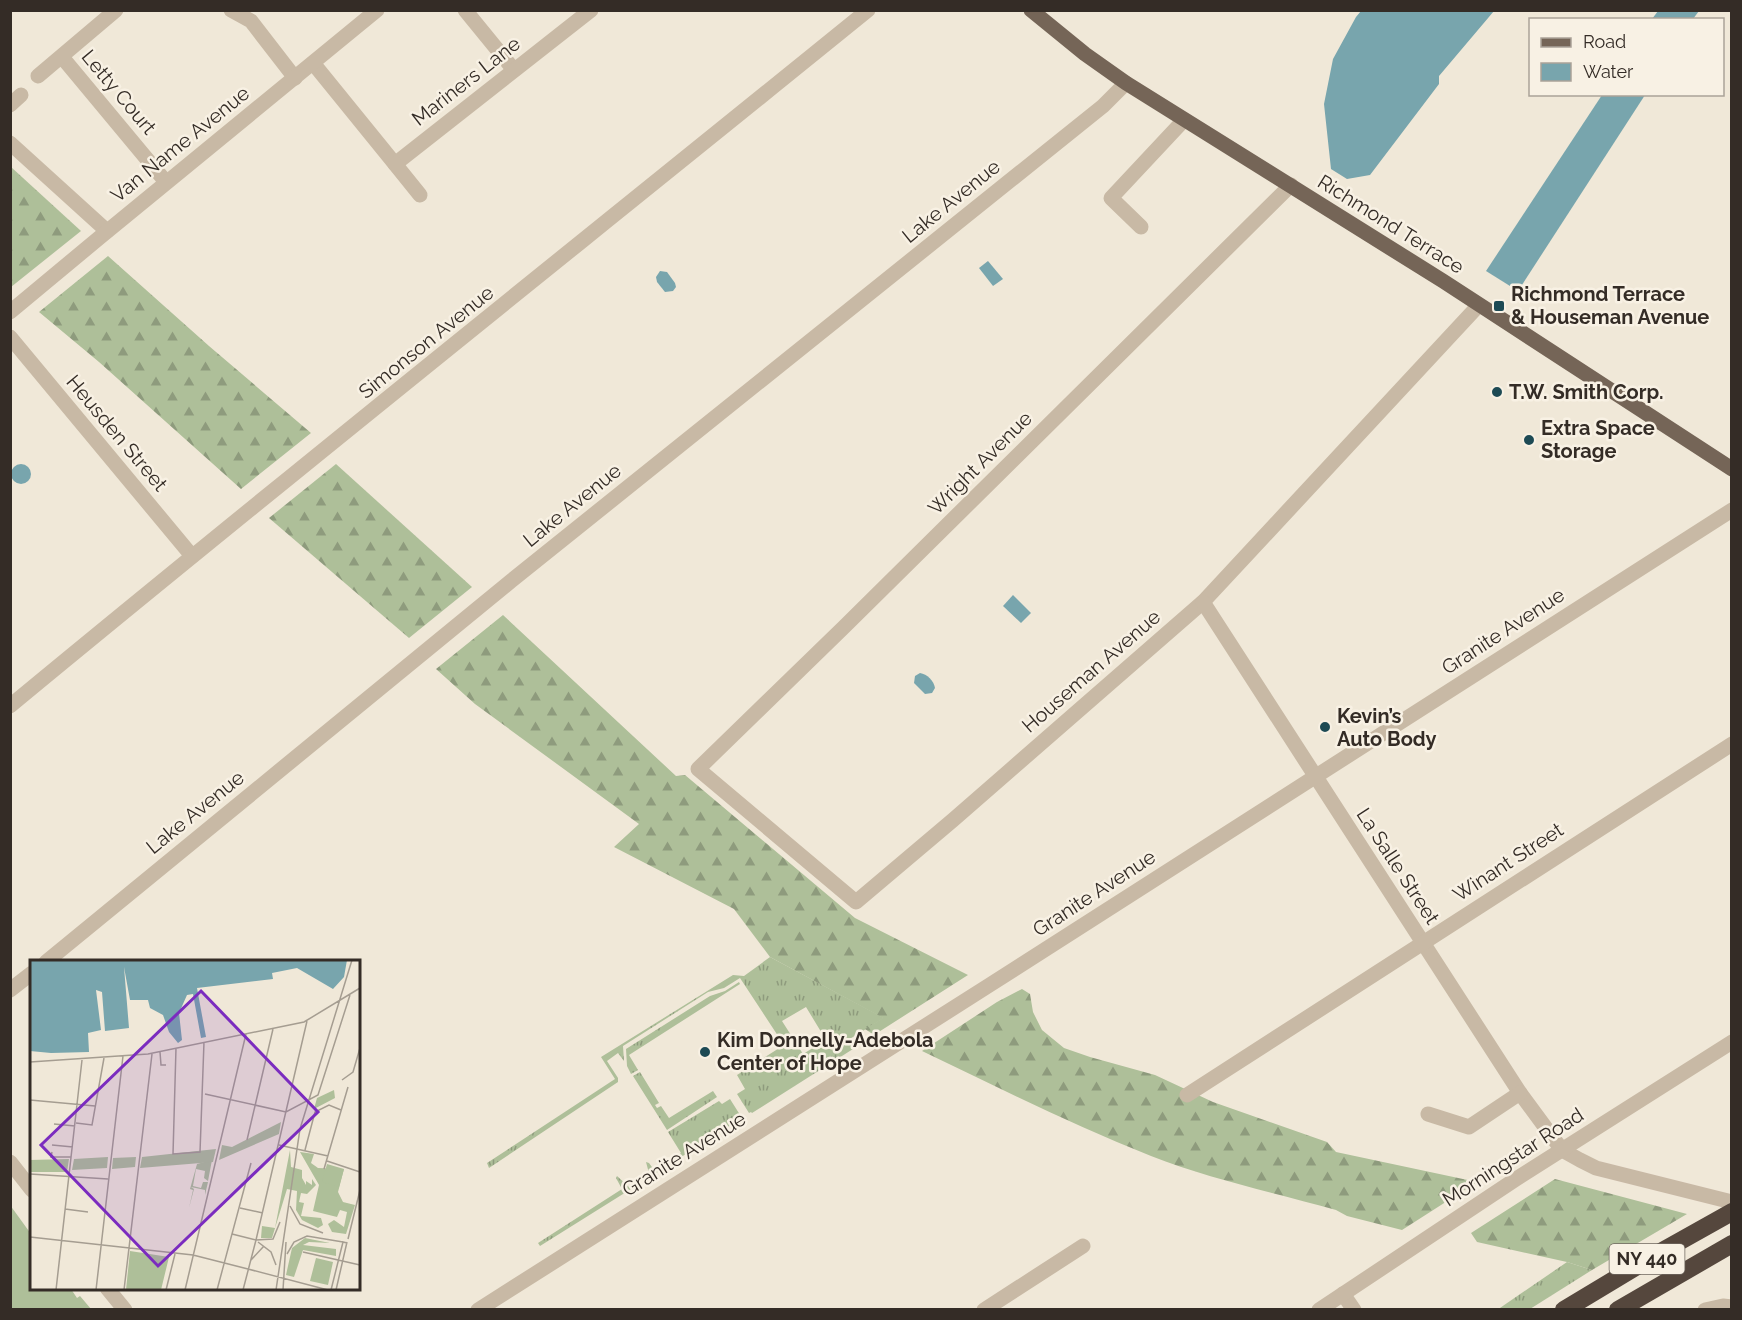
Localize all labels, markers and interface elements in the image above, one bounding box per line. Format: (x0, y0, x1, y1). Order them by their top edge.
legend (1529, 18, 1724, 96)
street label: Mariners Lane (407, 31, 525, 131)
text: Road (1583, 31, 1626, 52)
street label: Letty Court (77, 45, 162, 139)
text: Water (1583, 61, 1634, 82)
street label: Van Name Avenue (106, 81, 254, 207)
street label: Lake Avenue (897, 154, 1005, 248)
street label: Richmond Terrace (1313, 169, 1469, 279)
street label: Simonson Avenue (354, 280, 498, 404)
place label: Richmond Terrace & Houseman Avenue (1511, 282, 1709, 329)
marker: Richmond Terrace & Houseman Avenue (1492, 299, 1506, 313)
street label: Heusden Street (61, 370, 173, 496)
place label: T.W. Smith Corp. (1509, 380, 1664, 404)
marker: T.W. Smith Corp. (1490, 385, 1504, 399)
street label: Wright Avenue (923, 406, 1037, 520)
place label: Extra Space Storage (1541, 416, 1655, 463)
marker: Extra Space Storage (1522, 433, 1536, 447)
street label: Lake Avenue (518, 458, 626, 552)
street label: Granite Avenue (1437, 582, 1569, 680)
street label: Houseman Avenue (1017, 604, 1165, 738)
place label: Kevin’s Auto Body (1337, 704, 1437, 751)
marker: Kevin’s Auto Body (1318, 720, 1332, 734)
street label: Lake Avenue (141, 765, 249, 859)
street label: La Salle Street (1351, 803, 1445, 929)
street label: Winant Street (1448, 817, 1568, 907)
street label: Granite Avenue (1028, 844, 1160, 942)
inset map (30, 960, 360, 1290)
place label: Kim Donnelly-Adebola Center of Hope (717, 1028, 934, 1075)
marker: Kim Donnelly-Adebola Center of Hope (698, 1045, 712, 1059)
street label: Morningstar Road (1438, 1102, 1588, 1212)
street label: Granite Avenue (618, 1106, 750, 1202)
road number: NY 440 (1610, 1244, 1684, 1274)

